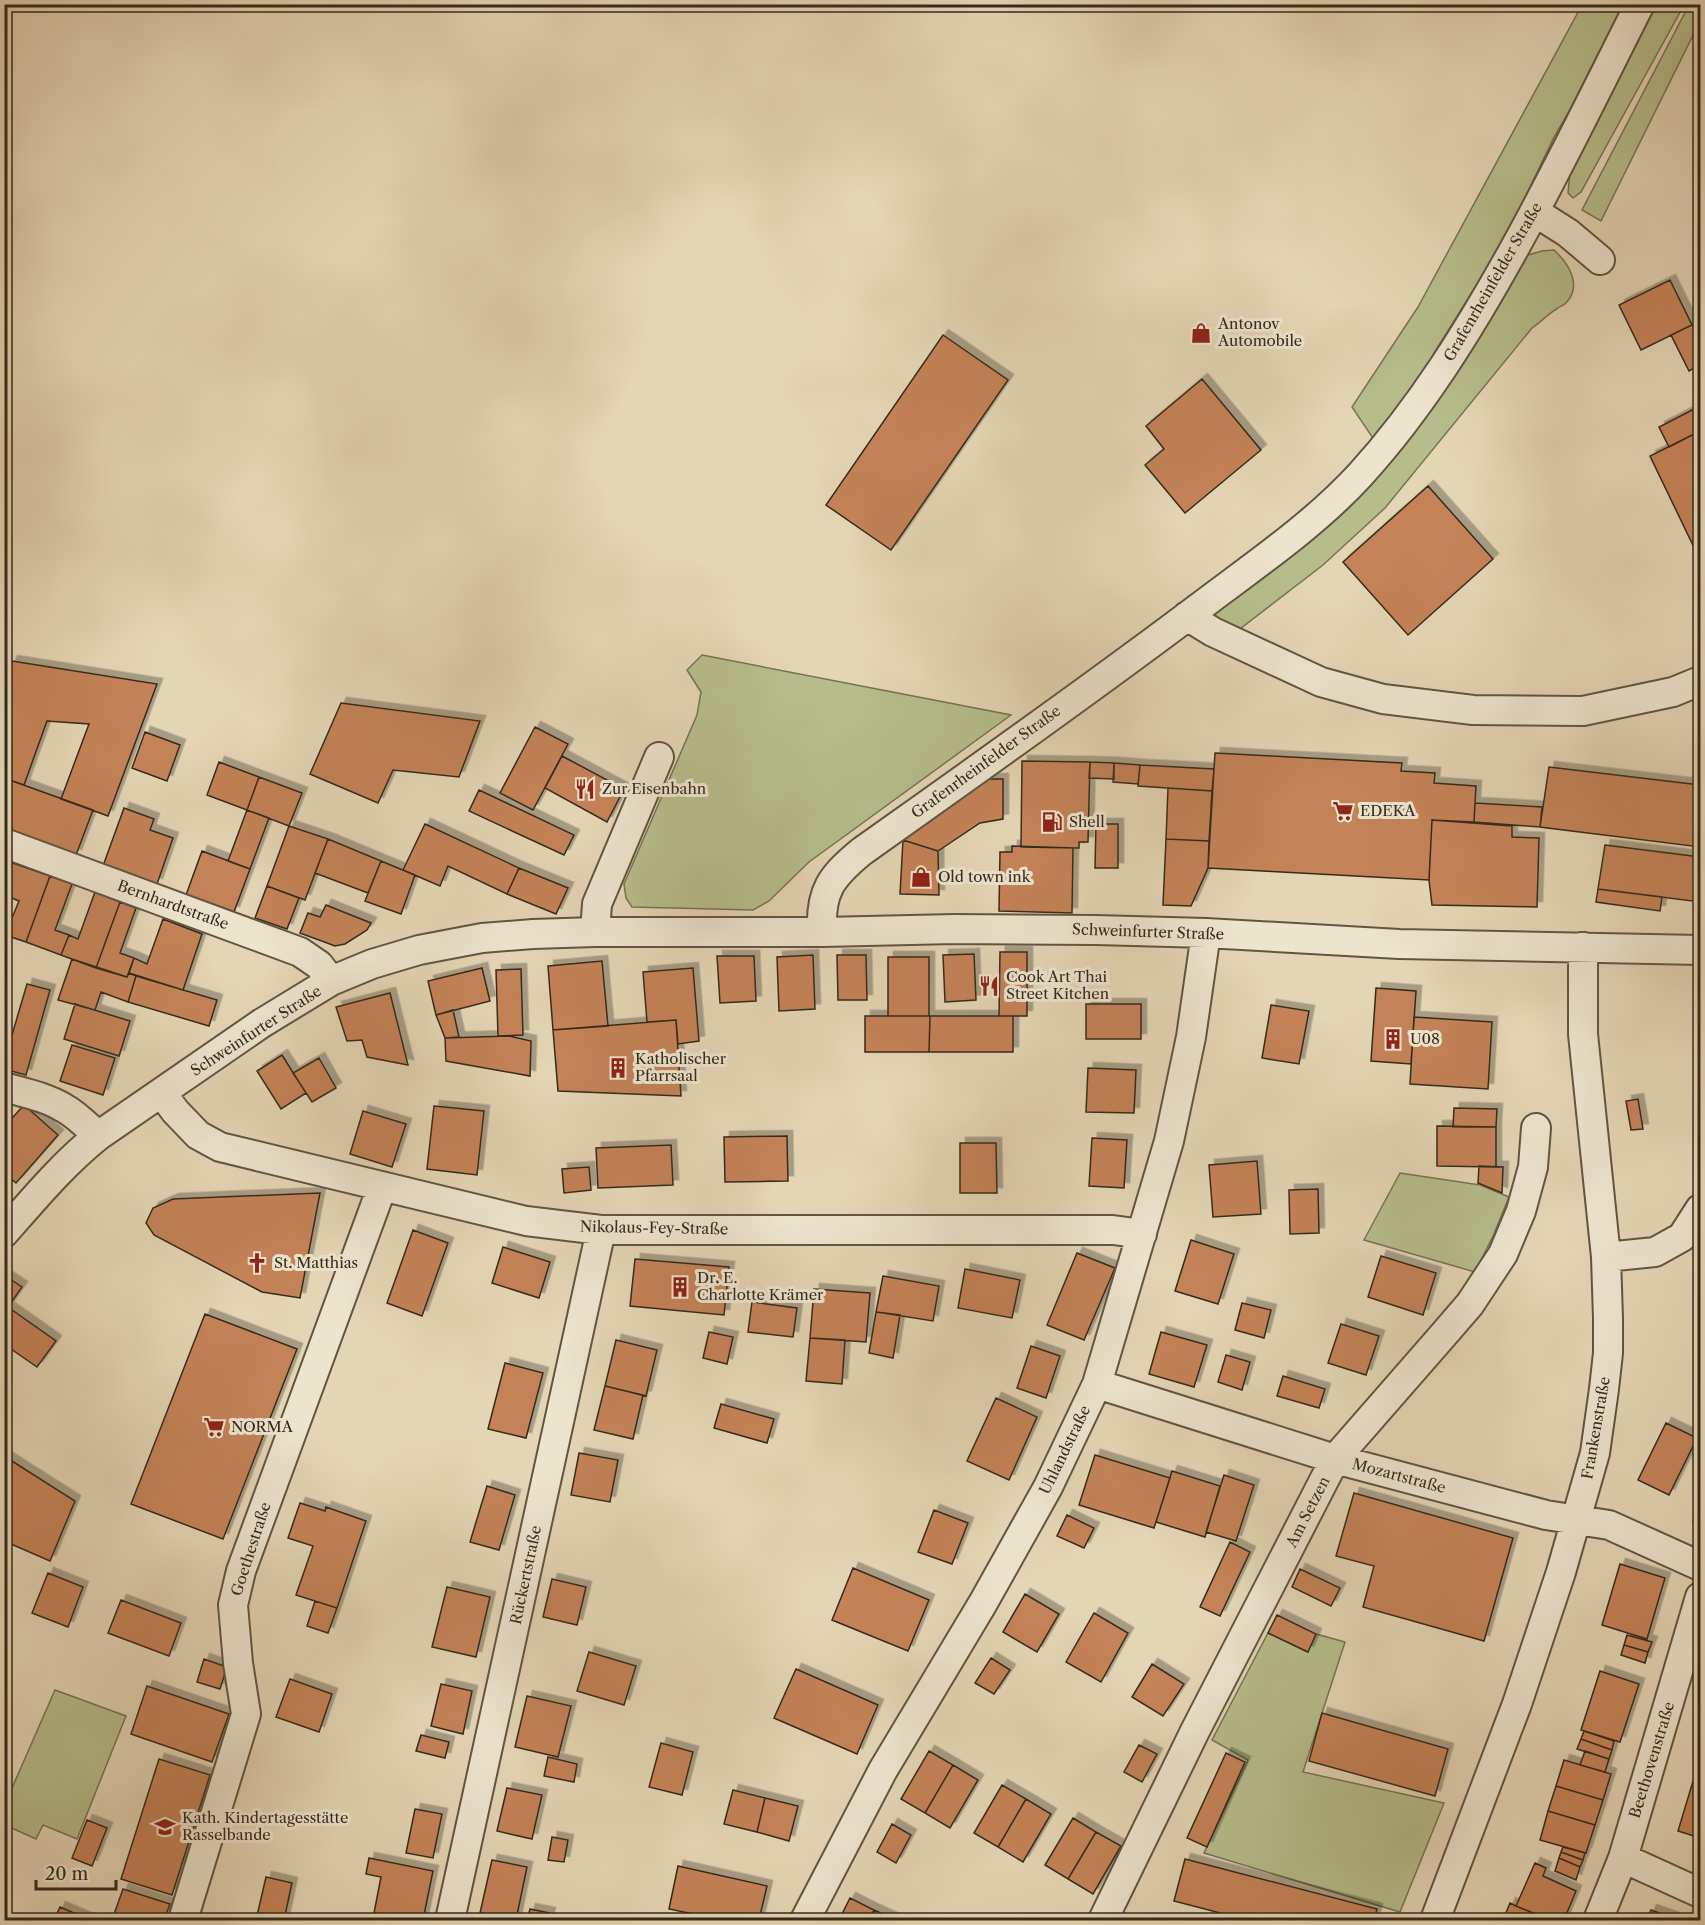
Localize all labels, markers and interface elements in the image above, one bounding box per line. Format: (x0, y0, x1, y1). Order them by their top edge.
street label: Grafenrheinfelder Straße (1439, 199, 1546, 365)
place label: Antonov Automobile (1217, 314, 1302, 350)
shop icon: Antonov Automobile (1189, 321, 1213, 345)
street label: Grafenrheinfelder Straße (907, 701, 1064, 822)
restaurant icon: Zur Eisenbahn (573, 777, 597, 801)
place label: Zur Eisenbahn (602, 779, 707, 798)
supermarket icon: EDEKA (1331, 799, 1355, 823)
place label: EDEKA (1360, 801, 1416, 820)
fuel station icon: Shell (1040, 810, 1064, 834)
place label: Shell (1069, 812, 1105, 831)
shop icon: Old town ink (909, 865, 933, 889)
place label: Old town ink (938, 867, 1032, 886)
street label: Bernhardtstraße (115, 876, 231, 933)
street label: Schweinfurter Straße (1072, 919, 1224, 944)
place label: Cook Art Thai Street Kitchen (1006, 967, 1110, 1003)
restaurant icon: Cook Art Thai Street Kitchen (977, 974, 1001, 998)
street label: Schweinfurter Straße (187, 981, 325, 1080)
building icon: U08 (1381, 1027, 1405, 1051)
place label: U08 (1410, 1029, 1440, 1048)
place label: Katholischer Pfarrsaal (635, 1049, 727, 1085)
building icon: Katholischer Pfarrsaal (606, 1056, 630, 1080)
street label: Nikolaus-Fey-Straße (580, 1217, 728, 1238)
church icon: St. Matthias (245, 1251, 269, 1275)
place label: St. Matthias (274, 1253, 358, 1272)
place label: Dr. E. Charlotte Krämer (697, 1268, 824, 1304)
building icon: Dr. E. Charlotte Krämer (668, 1275, 692, 1299)
street label: Frankenstraße (1577, 1375, 1614, 1481)
street label: Uhlandstraße (1035, 1402, 1094, 1497)
supermarket icon: NORMA (202, 1415, 226, 1439)
place label: NORMA (231, 1417, 294, 1436)
street label: Mozartstraße (1350, 1454, 1448, 1497)
street label: Am Setzen (1281, 1472, 1334, 1551)
street label: Goethestraße (226, 1500, 275, 1598)
street label: Rückertstraße (506, 1524, 545, 1626)
street label: Beethovenstraße (1625, 1699, 1678, 1820)
place label: Kath. Kindertagesstätte Rasselbande (182, 1808, 348, 1844)
school or university icon: Kath. Kindertagesstätte Rasselbande (153, 1815, 177, 1839)
scale bar (36, 1853, 116, 1891)
text: 20 m (45, 1863, 89, 1885)

